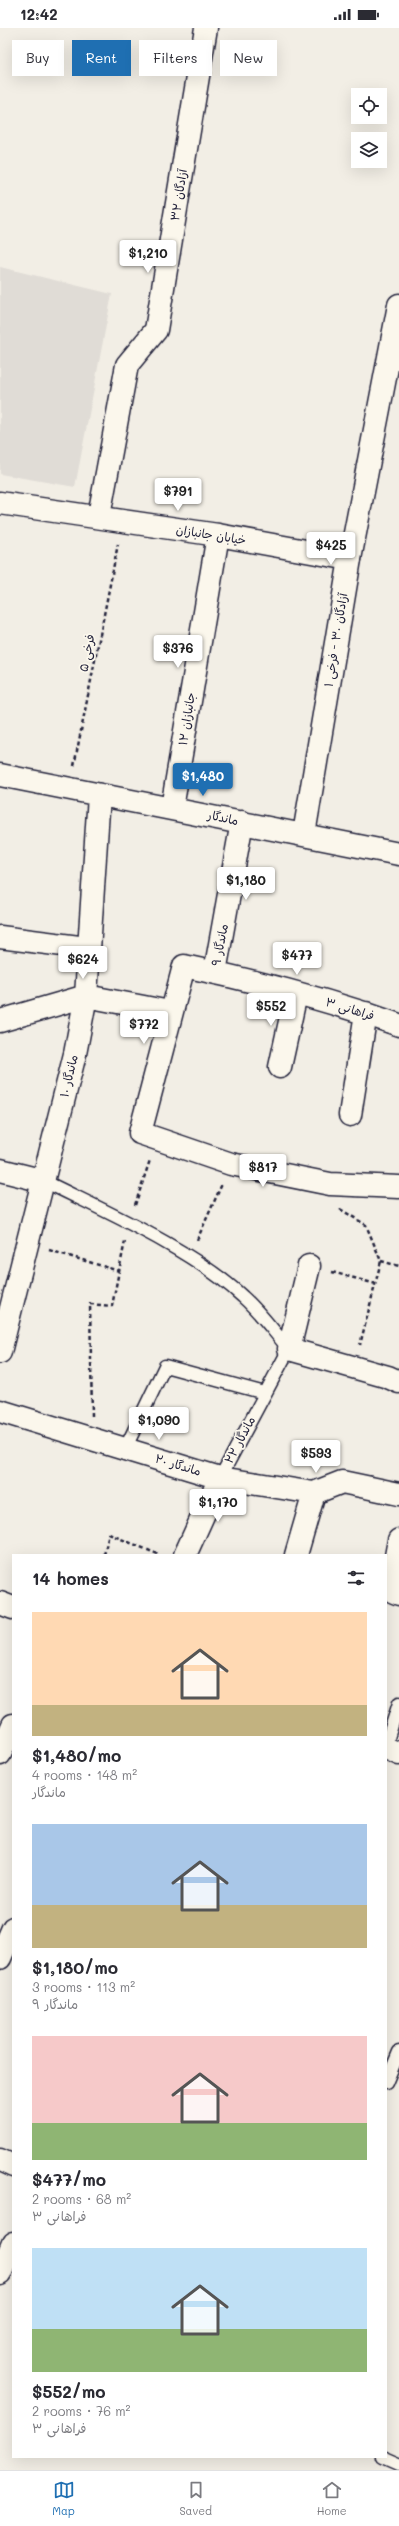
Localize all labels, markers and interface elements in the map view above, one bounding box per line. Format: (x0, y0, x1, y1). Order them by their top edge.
text: 12:42 (20, 4, 58, 24)
chip: Buy (12, 40, 64, 76)
chip: Rent (72, 40, 131, 76)
chip: Filters (139, 40, 212, 76)
chip: New (220, 40, 277, 76)
map controls (351, 88, 387, 168)
button: locate (351, 88, 387, 124)
button: layers (351, 132, 387, 168)
street label: آزادگان ۳۲ (166, 167, 190, 222)
pin: $1,210 (115, 240, 181, 274)
text: $1,210 (128, 244, 168, 261)
pin: $791 (154, 478, 202, 512)
text: $791 (164, 482, 192, 499)
street label: خیابان جانبازان (175, 521, 247, 548)
pin: $425 (307, 532, 355, 566)
text: $425 (315, 536, 347, 553)
street label: آزادگان ۳۰ - فرخی ۱ (320, 591, 351, 688)
street label: فرخی ۵ (75, 633, 98, 673)
pin: $376 (154, 635, 202, 669)
text: $376 (163, 639, 193, 656)
street label: جانبازان ۱۲ (174, 691, 199, 747)
pin: $1,480 (170, 763, 236, 797)
text: $1,480 (182, 767, 224, 784)
street label: ماندگار (205, 806, 240, 828)
pin: $1,180 (213, 867, 279, 901)
text: $1,180 (226, 871, 266, 888)
street label: ماندگار ۹ (207, 922, 231, 967)
pin: $477 (273, 942, 321, 976)
pin: $624 (59, 946, 107, 980)
text: $477 (282, 946, 312, 963)
text: $624 (67, 950, 99, 967)
pin: $552 (247, 993, 295, 1027)
street label: فراهانی ۳ (324, 993, 377, 1024)
text: $552 (256, 997, 286, 1014)
pin: $772 (120, 1011, 168, 1045)
text: $772 (129, 1015, 159, 1032)
street label: ماندگار ۱۰ (55, 1053, 81, 1099)
pin: $817 (239, 1154, 287, 1188)
text: $817 (248, 1158, 278, 1175)
pin: $1,090 (126, 1407, 192, 1441)
text: $1,090 (138, 1411, 180, 1428)
street label: ماندگار ۲۲ (220, 1413, 258, 1466)
pin: $593 (292, 1440, 340, 1474)
text: $593 (300, 1444, 332, 1461)
street label: ماندگار ۲۰ (153, 1449, 203, 1479)
pin: $1,170 (185, 1489, 251, 1523)
text: $1,170 (198, 1493, 238, 1510)
text: 14 homes (32, 1567, 109, 1589)
icon: filters (345, 1567, 367, 1589)
icon: home (164, 1638, 236, 1710)
text: $1,480/mo (32, 1744, 121, 1766)
text: 4 rooms · 148 m² (32, 1766, 137, 1783)
text: ماندگار (32, 1783, 66, 1800)
icon: home (164, 1850, 236, 1922)
text: $1,180/mo (32, 1956, 118, 1978)
text: 3 rooms · 113 m² (32, 1978, 135, 1995)
text: ماندگار ۹ (32, 1995, 78, 2012)
icon: home (164, 2062, 236, 2134)
text: $477/mo (32, 2168, 106, 2190)
text: 2 rooms · 68 m² (32, 2190, 131, 2207)
text: فراهانی ۳ (32, 2207, 86, 2224)
icon: home (164, 2274, 236, 2346)
text: $552/mo (32, 2380, 106, 2402)
text: 2 rooms · 76 m² (32, 2402, 131, 2419)
text: فراهانی ۳ (32, 2419, 86, 2436)
tab: Map (52, 2479, 75, 2518)
tab: Saved (179, 2479, 212, 2518)
tab: Home (317, 2479, 347, 2518)

